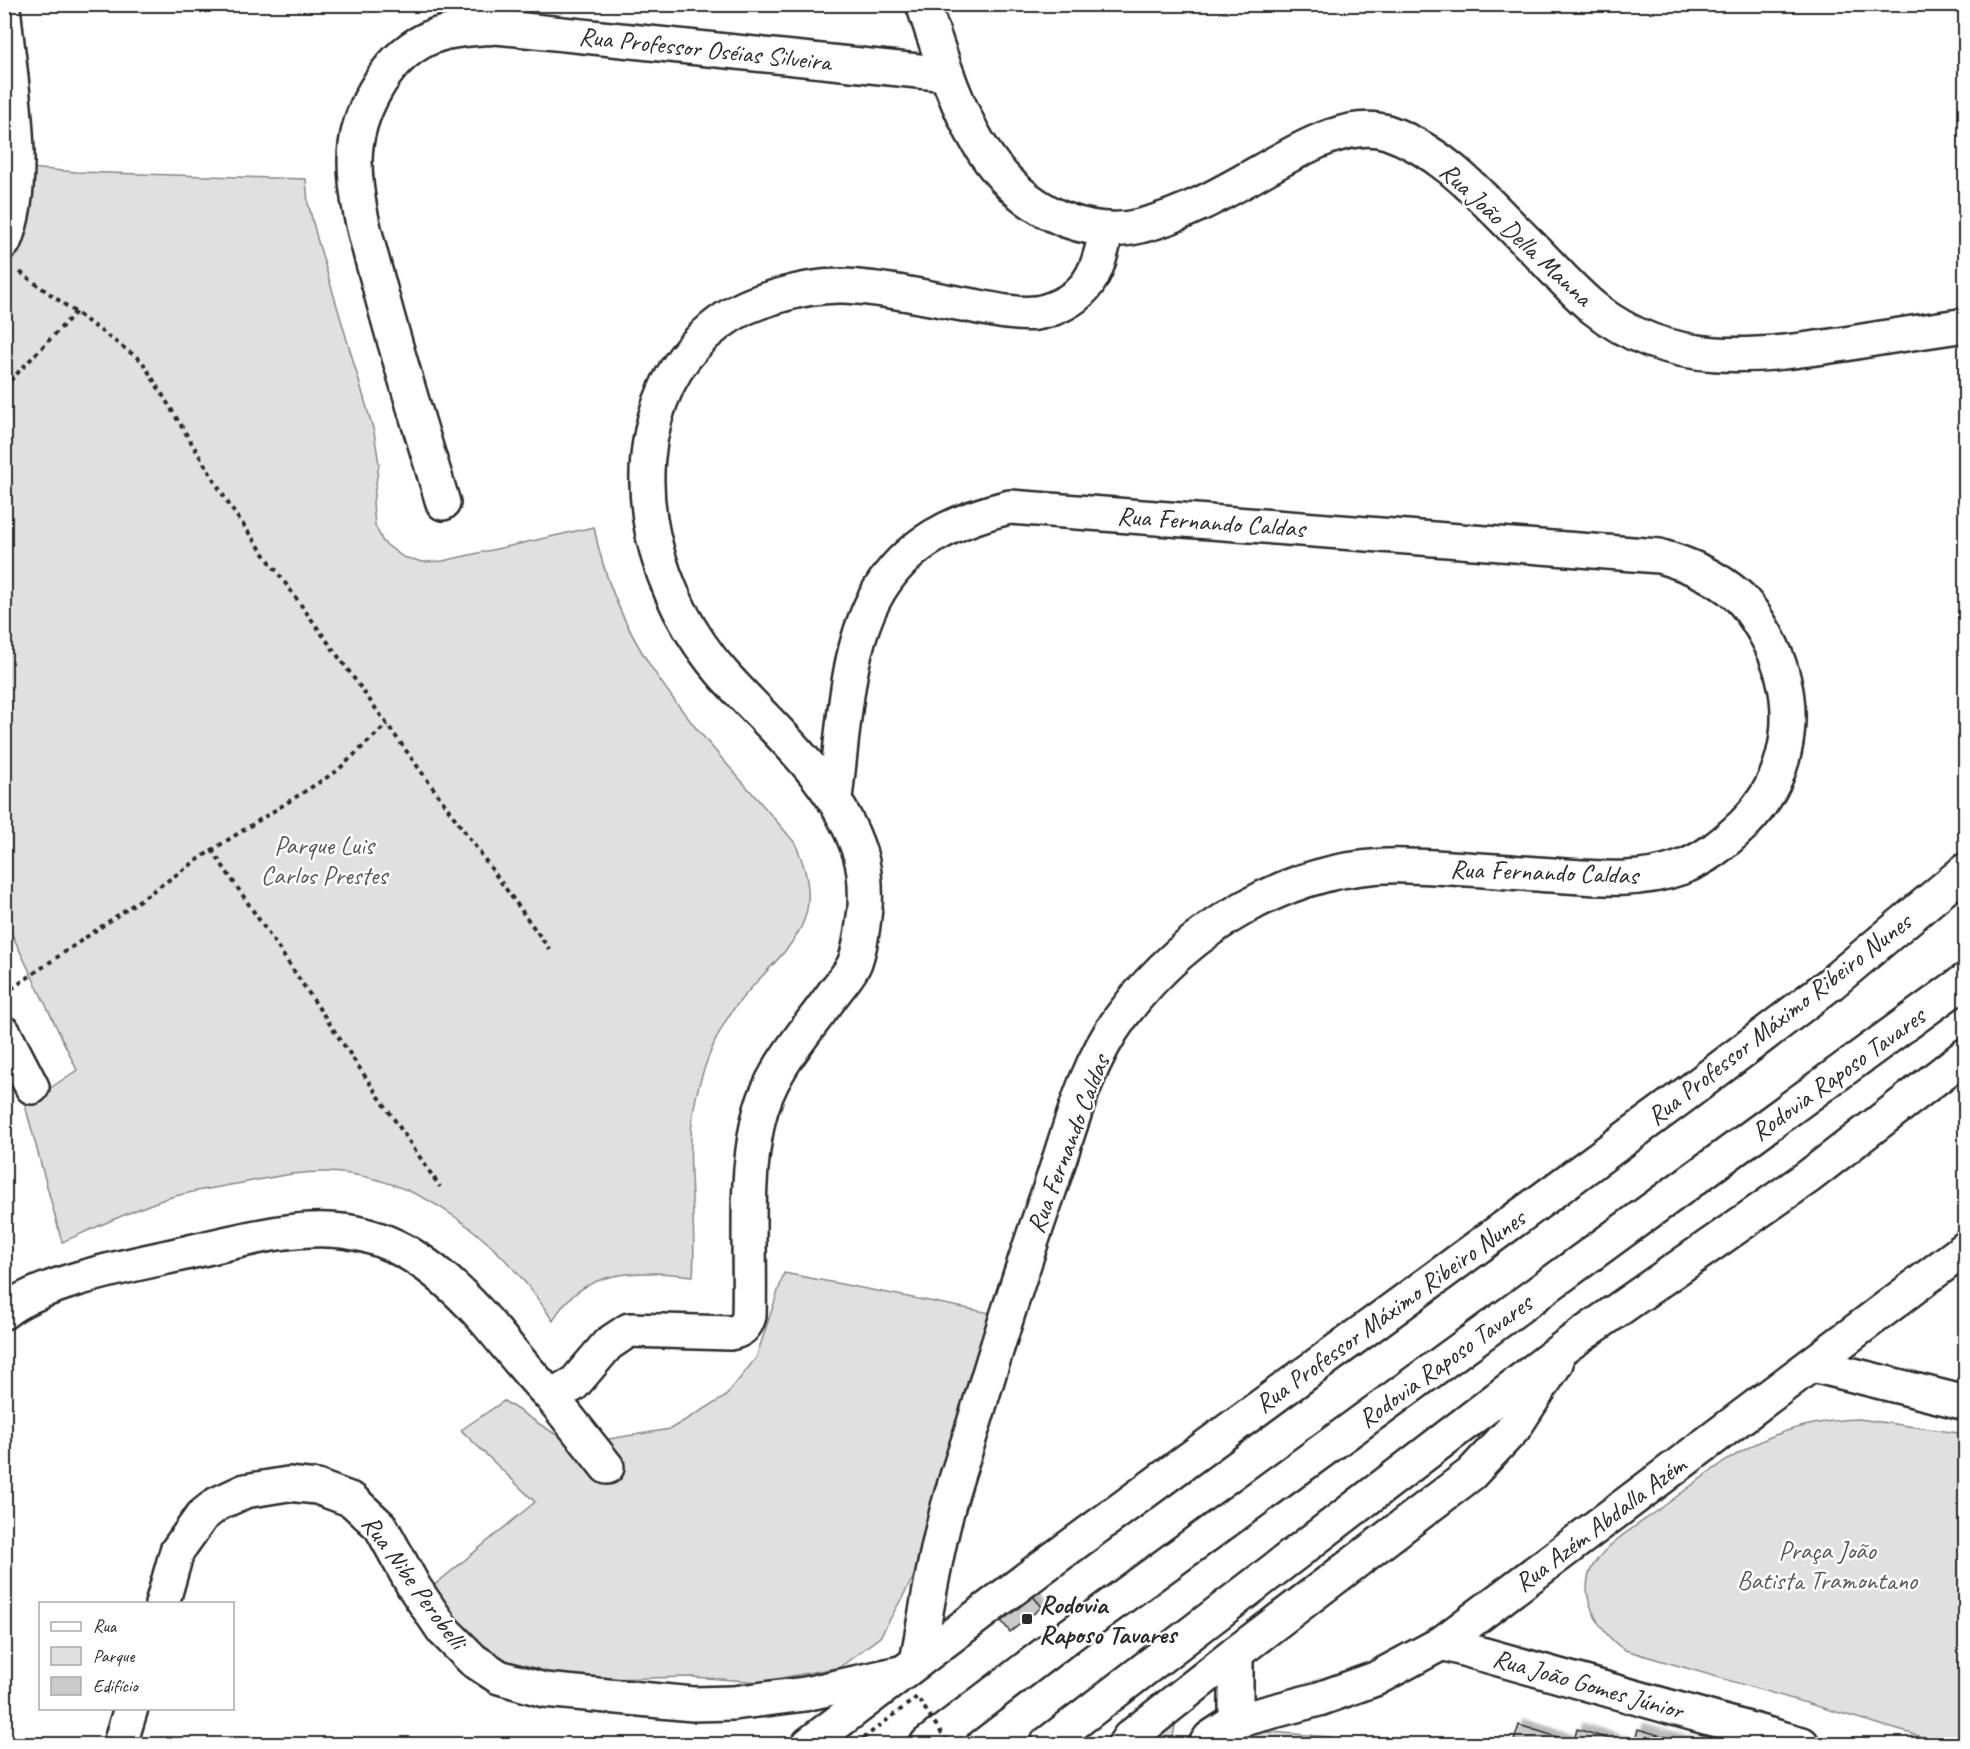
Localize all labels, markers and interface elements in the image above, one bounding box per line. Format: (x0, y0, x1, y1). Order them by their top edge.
street label: Rua Professor Oséias Silveira (578, 19, 835, 79)
street label: Rua João Della Manna (1433, 155, 1600, 314)
street label: Rua Fernando Caldas (1116, 499, 1308, 545)
park label: Parque Luis Carlos Prestes (261, 829, 389, 892)
street label: Rua Fernando Caldas (1450, 852, 1640, 892)
street label: Rua Professor Máximo Ribeiro Nunes (1640, 904, 1919, 1132)
street label: Rodovia Raposo Tavares (1745, 999, 1933, 1148)
street label: Rua Fernando Caldas (1019, 1048, 1118, 1238)
street label: Rua Professor Máximo Ribeiro Nunes (1248, 1200, 1533, 1420)
street label: Rodovia Raposo Tavares (1352, 1286, 1540, 1435)
street label: Rua Azém Abdalla Azém (1508, 1447, 1694, 1599)
street label: Rua Nibe Perobelli (354, 1508, 476, 1658)
park label: Praça João Batista Tramontano (1737, 1534, 1919, 1597)
place label: Rodovia Raposo Tavares (1039, 1588, 1179, 1651)
legend (39, 1602, 234, 1710)
marker: Rodovia Raposo Tavares (1020, 1612, 1034, 1626)
text: Rua (93, 1615, 118, 1637)
street label: Rua João Gomes Júnior (1489, 1641, 1688, 1727)
text: Parque (93, 1645, 135, 1667)
text: Edifício (93, 1675, 139, 1697)

